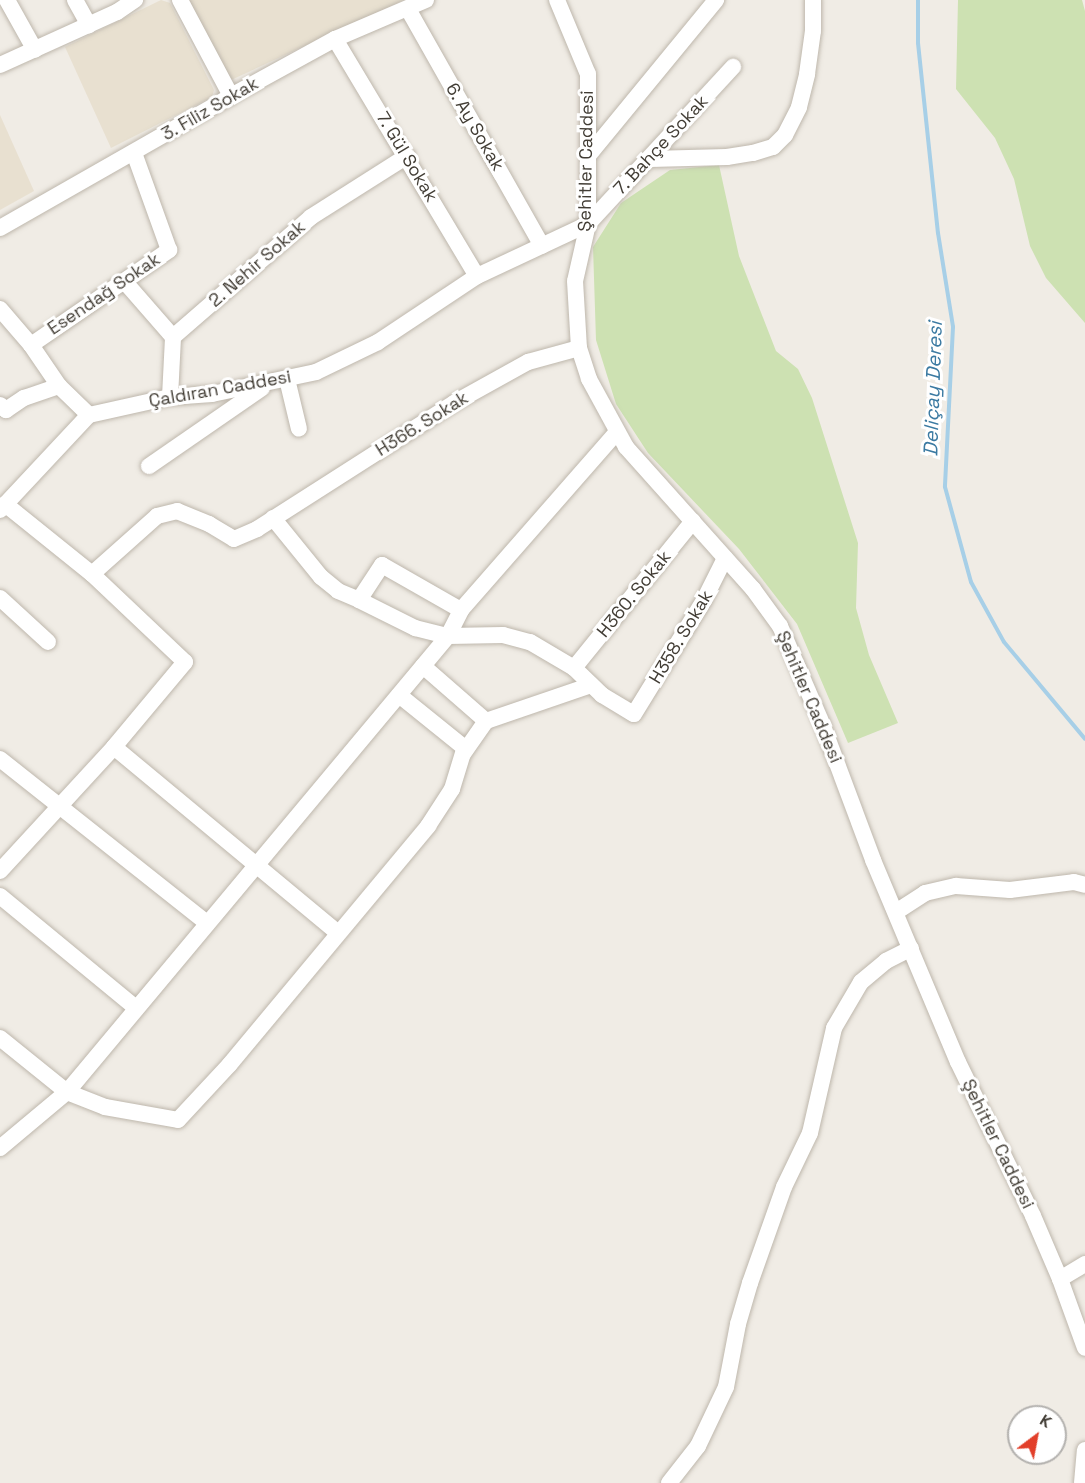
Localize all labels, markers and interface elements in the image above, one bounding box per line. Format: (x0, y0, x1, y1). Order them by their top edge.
street label: 3. Filiz Sokak (158, 72, 262, 146)
street label: 6. Ay Sokak (441, 79, 509, 175)
street label: Şehitler Caddesi (574, 90, 598, 232)
street label: 7. Bahçe Sokak (609, 90, 713, 200)
street label: 7. Gül Sokak (372, 108, 442, 206)
street label: 2. Nehir Sokak (204, 216, 310, 312)
street label: Esendağ Sokak (44, 248, 164, 340)
water label: Deliçay Deresi (919, 321, 947, 457)
street label: Çaldıran Caddesi (147, 366, 293, 412)
street label: H366. Sokak (372, 387, 472, 461)
street label: H360. Sokak (592, 546, 676, 642)
street label: H358. Sokak (645, 586, 717, 688)
street label: Şehitler Caddesi (771, 628, 847, 766)
street label: Şehitler Caddesi (957, 1076, 1039, 1212)
north arrow (1007, 1405, 1067, 1465)
text: K (1036, 1409, 1056, 1433)

